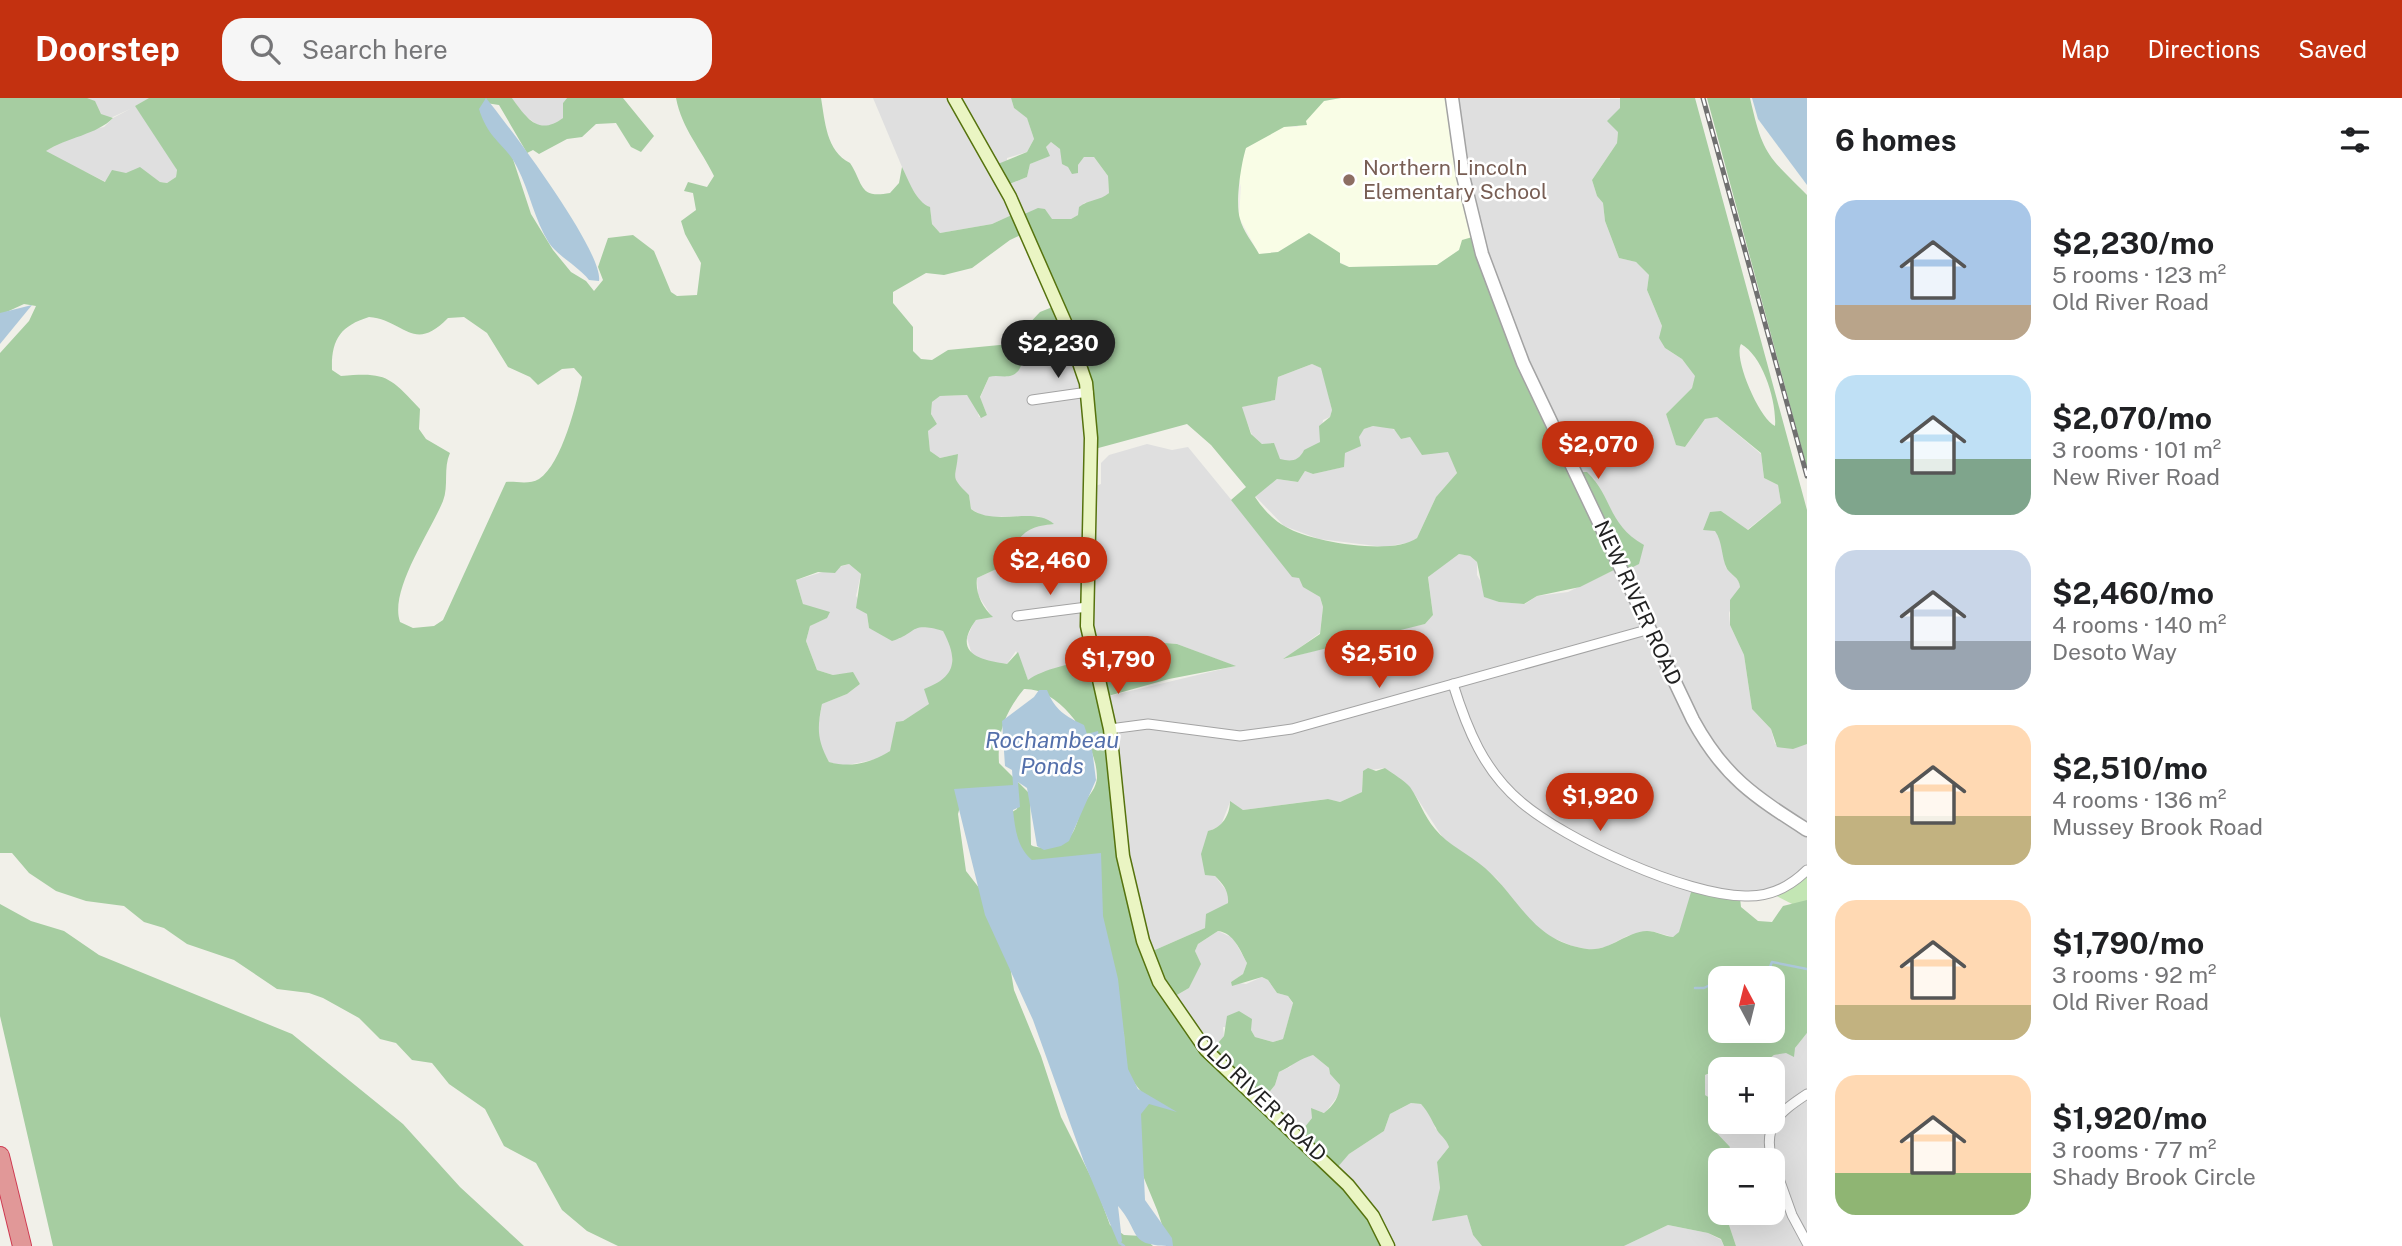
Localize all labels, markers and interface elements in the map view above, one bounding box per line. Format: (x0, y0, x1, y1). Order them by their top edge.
search box (222, 18, 712, 81)
text: Doorstep (35, 30, 180, 68)
icon: search (246, 30, 284, 68)
text: Search here (302, 34, 448, 65)
text: Map (2061, 35, 2110, 63)
text: Directions (2148, 35, 2260, 63)
text: Saved (2298, 35, 2367, 63)
icon: filters (2336, 121, 2374, 159)
text: 6 homes (1835, 122, 1957, 158)
place label: Northern Lincoln Elementary School (1363, 155, 1547, 204)
marker: Northern Lincoln Elementary School (1341, 172, 1357, 188)
text: $2,230/mo (2052, 225, 2214, 261)
icon: home (1891, 228, 1975, 312)
text: 5 rooms · 123 m² (2052, 261, 2226, 288)
text: Old River Road (2052, 288, 2209, 315)
pin: $2,230 (1001, 320, 1115, 380)
text: $2,230 (1017, 329, 1099, 356)
text: $2,070/mo (2052, 400, 2212, 436)
icon: home (1891, 403, 1975, 487)
pin: $2,070 (1541, 422, 1655, 481)
text: $2,070 (1558, 430, 1638, 457)
text: 3 rooms · 101 m² (2052, 436, 2221, 463)
text: New River Road (2052, 463, 2220, 490)
street label: NEW RIVER ROAD (1589, 516, 1688, 689)
pin: $2,460 (993, 538, 1107, 597)
text: $2,460 (1009, 546, 1091, 573)
text: $2,460/mo (2052, 575, 2214, 611)
icon: home (1891, 578, 1975, 662)
text: 4 rooms · 140 m² (2052, 611, 2226, 638)
pin: $2,510 (1322, 630, 1436, 690)
pin: $1,790 (1061, 636, 1175, 696)
text: Desoto Way (2052, 638, 2177, 665)
text: $2,510 (1341, 639, 1417, 666)
text: $1,790 (1081, 645, 1155, 672)
water label: Rochambeau Ponds (985, 726, 1119, 779)
text: $2,510/mo (2052, 750, 2208, 786)
icon: home (1891, 753, 1975, 837)
pin: $1,920 (1543, 774, 1657, 833)
text: $1,920 (1562, 782, 1638, 809)
text: 4 rooms · 136 m² (2052, 786, 2226, 813)
text: Mussey Brook Road (2052, 813, 2263, 840)
text: $1,790/mo (2052, 925, 2204, 961)
icon: home (1891, 928, 1975, 1012)
text: 3 rooms · 92 m² (2052, 961, 2217, 988)
north arrow (1708, 966, 1785, 1043)
map controls (1708, 966, 1785, 1225)
text: Old River Road (2052, 988, 2209, 1015)
street label: OLD RIVER ROAD (1191, 1029, 1332, 1166)
button: + (1708, 1057, 1785, 1134)
text: $1,920/mo (2052, 1100, 2207, 1136)
icon: home (1891, 1103, 1975, 1187)
text: 3 rooms · 77 m² (2052, 1136, 2216, 1163)
button: − (1708, 1148, 1785, 1225)
text: Shady Brook Circle (2052, 1163, 2256, 1190)

